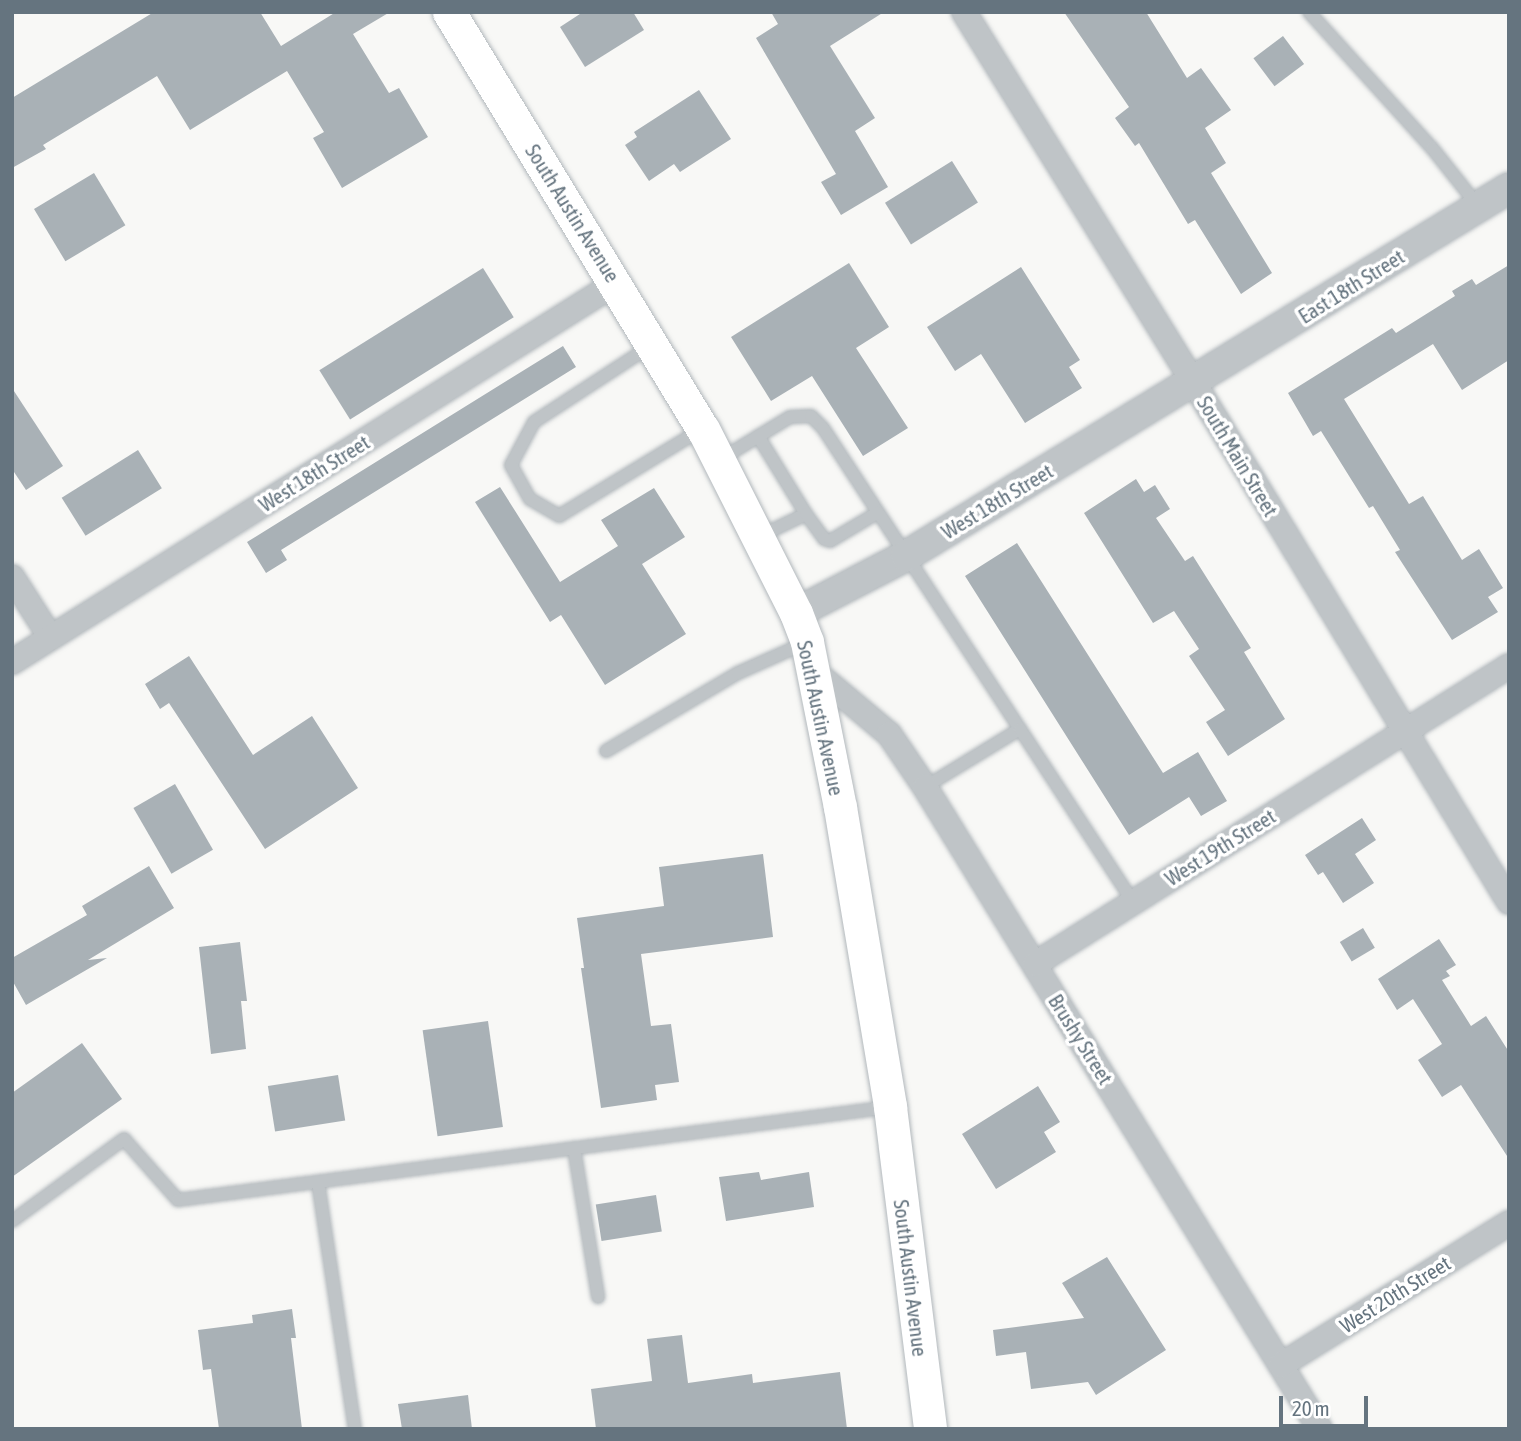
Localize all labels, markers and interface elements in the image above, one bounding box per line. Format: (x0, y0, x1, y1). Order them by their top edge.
street label: South Austin Avenue (520, 139, 626, 287)
street label: East 18th Street (1293, 244, 1409, 328)
street label: South Main Street (1192, 391, 1284, 521)
street label: West 18th Street (254, 429, 374, 517)
street label: West 18th Street (937, 458, 1057, 544)
street label: South Austin Avenue (792, 638, 850, 798)
street label: West 19th Street (1160, 803, 1280, 891)
street label: Brushy Street (1043, 989, 1119, 1089)
street label: South Austin Avenue (889, 1198, 933, 1358)
street label: West 20th Street (1335, 1250, 1455, 1338)
scale bar (1283, 1382, 1372, 1426)
text: 20 m (1292, 1396, 1330, 1420)

